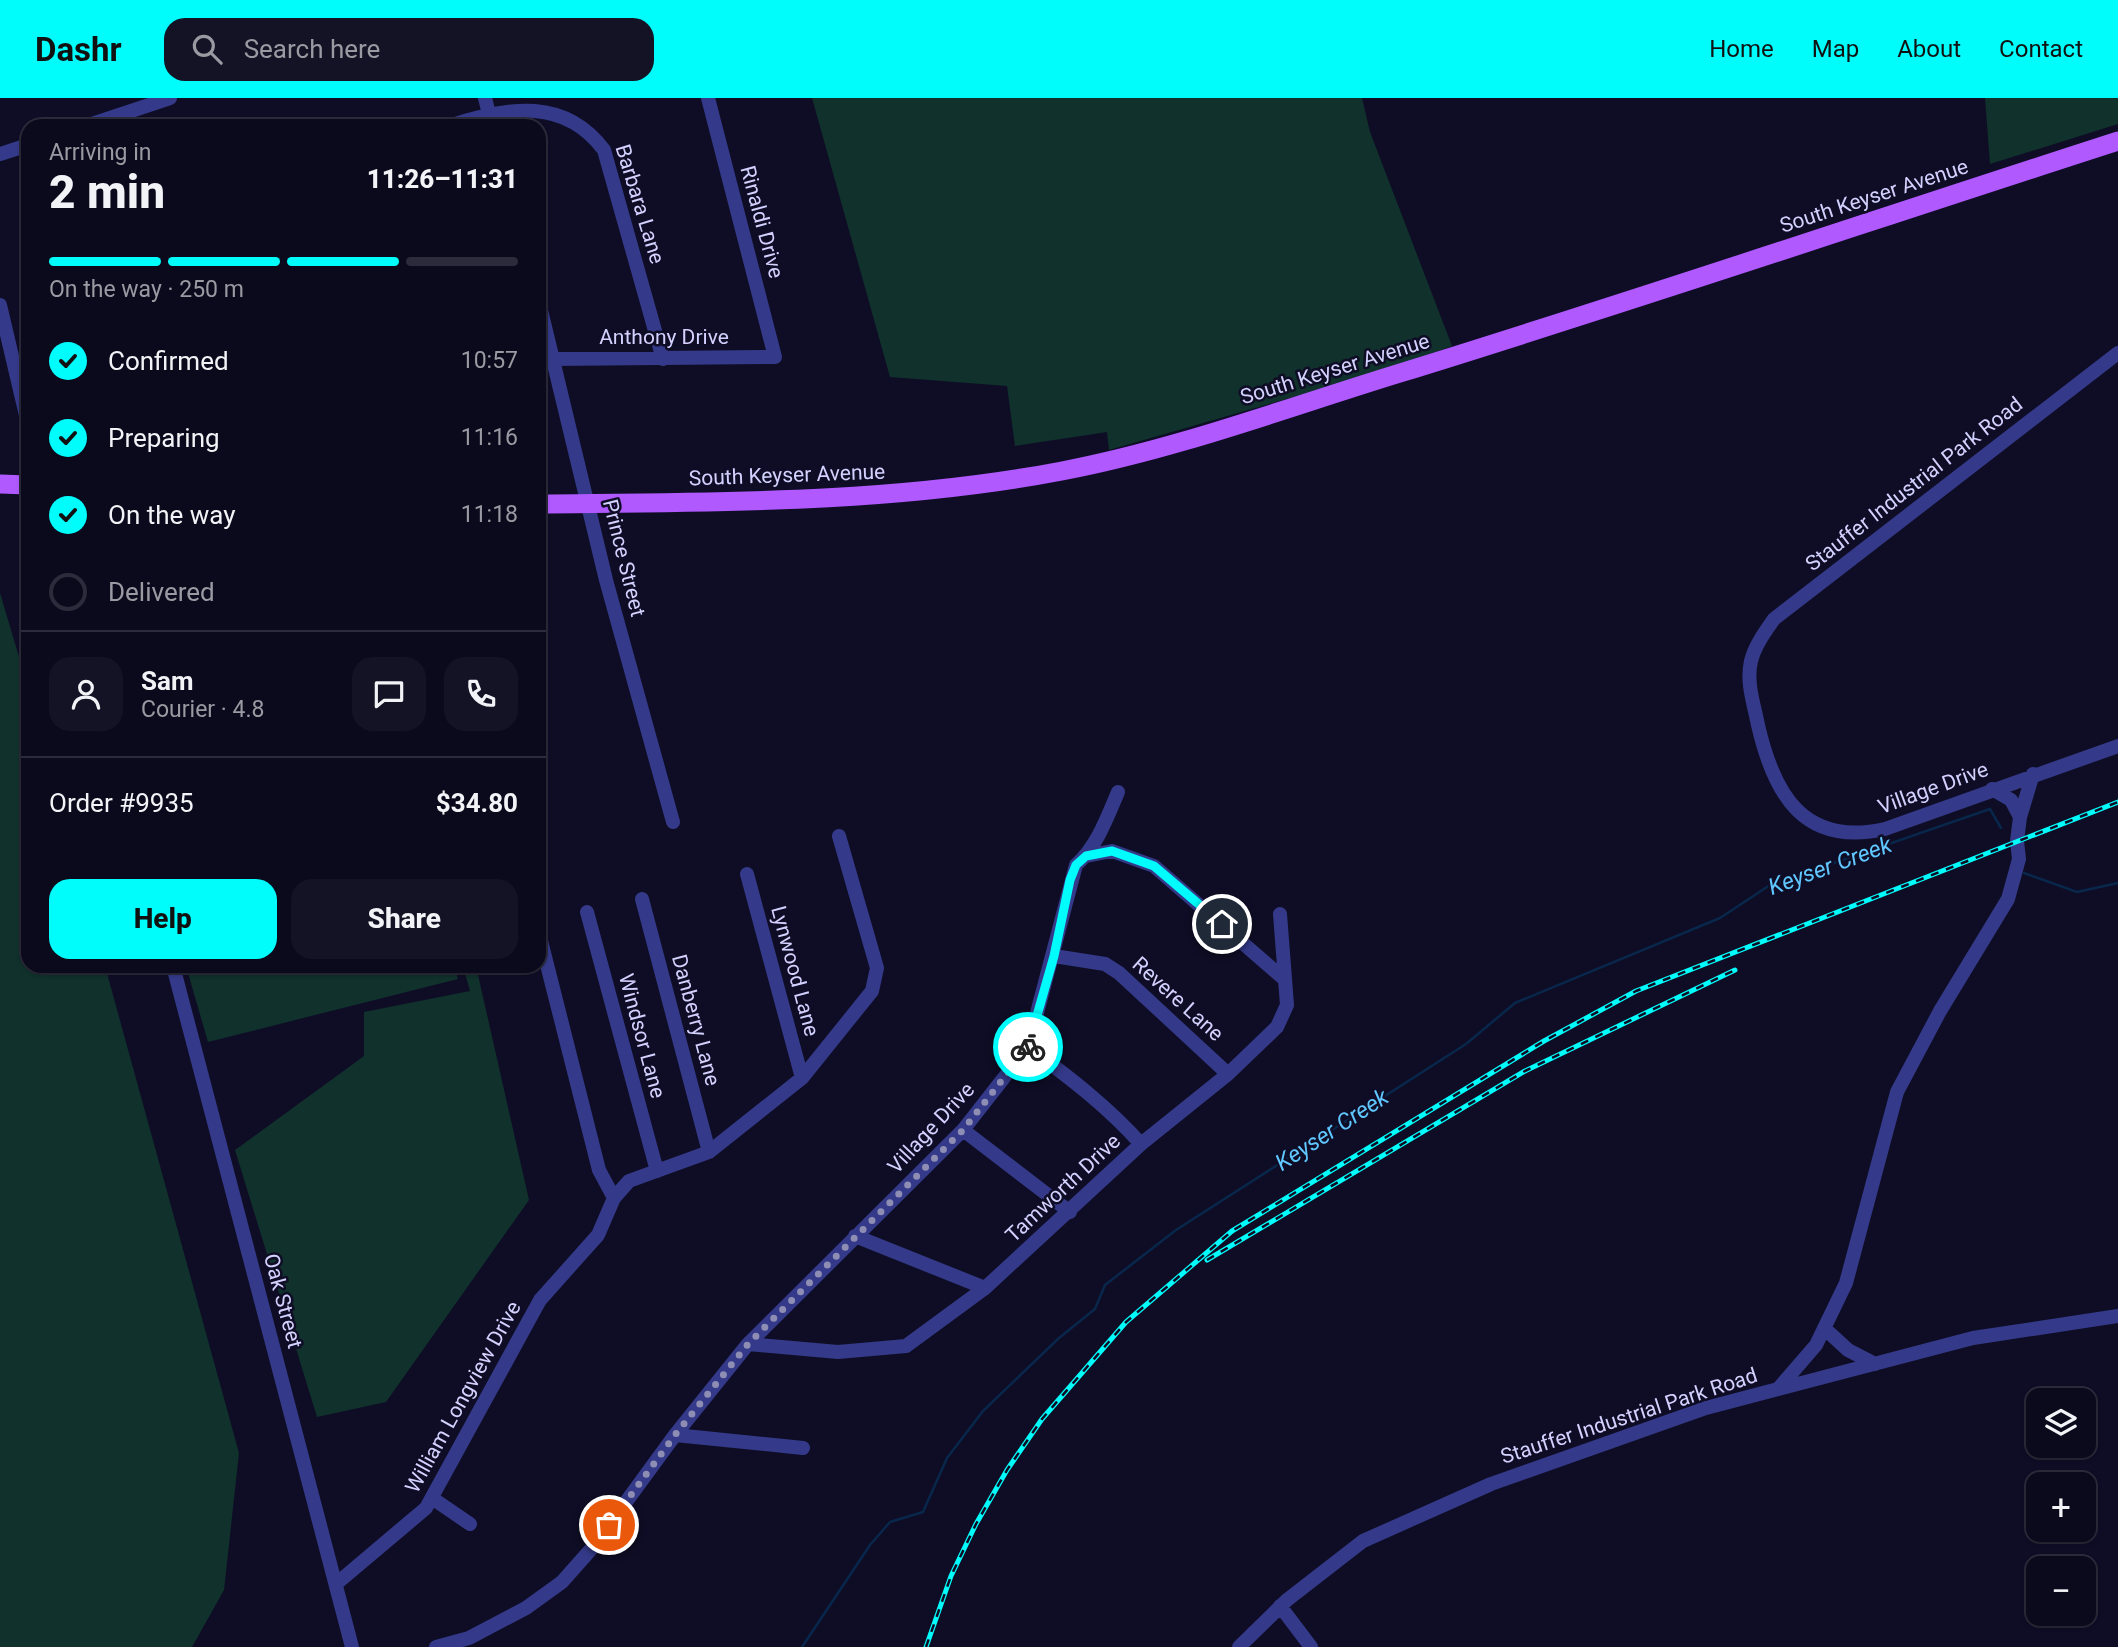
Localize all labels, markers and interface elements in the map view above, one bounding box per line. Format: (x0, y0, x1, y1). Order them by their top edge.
search box (164, 18, 654, 81)
text: Dashr (35, 30, 122, 69)
icon: search (188, 30, 226, 68)
text: Search here (244, 34, 380, 64)
text: Home (1709, 35, 1774, 63)
text: Map (1812, 35, 1859, 63)
text: About (1897, 35, 1961, 63)
text: Contact (1999, 35, 2083, 63)
text: Arriving in (49, 139, 152, 166)
street label: Barbara Lane (610, 141, 670, 267)
street label: South Keyser Avenue (1777, 154, 1971, 238)
street label: Rinaldi Drive (735, 163, 789, 281)
text: 11:26–11:31 (367, 164, 518, 194)
text: 2 min (49, 165, 165, 219)
text: On the way · 250 m (49, 276, 244, 303)
street label: Anthony Drive (599, 325, 729, 349)
street label: South Keyser Avenue (1238, 329, 1432, 409)
icon: check (49, 342, 87, 380)
text: Confirmed (108, 346, 229, 376)
text: 10:57 (461, 347, 518, 374)
street label: Stauffer Industrial Park Road (1801, 392, 2027, 576)
icon: check (49, 419, 87, 457)
text: Preparing (108, 423, 220, 453)
text: 11:16 (461, 424, 518, 451)
street label: South Keyser Avenue (688, 460, 886, 490)
icon: check (49, 496, 87, 534)
street label: Prince Street (598, 497, 650, 619)
text: On the way (108, 500, 236, 530)
text: 11:18 (461, 501, 518, 528)
text: Delivered (108, 577, 215, 607)
button: person (49, 657, 123, 731)
button: chat (352, 657, 426, 731)
button: phone (444, 657, 518, 731)
text: Sam (141, 666, 193, 696)
text: Courier · 4.8 (141, 696, 264, 723)
street label: Village Drive (1875, 757, 1991, 819)
text: Order #9935 (49, 788, 194, 818)
text: $34.80 (436, 788, 518, 818)
water label: Keyser Creek (1765, 831, 1896, 901)
button: Help (49, 879, 277, 959)
button: Share (291, 879, 518, 959)
pin (1192, 894, 1252, 954)
street label: Lynwood Lane (766, 903, 824, 1039)
icon: home (1203, 905, 1241, 943)
street label: Danberry Lane (667, 952, 725, 1088)
street label: Revere Lane (1128, 952, 1228, 1046)
street label: Windsor Lane (614, 971, 670, 1101)
courier (993, 1012, 1063, 1082)
icon: bike (1009, 1028, 1047, 1066)
street label: Village Drive (883, 1078, 979, 1178)
water label: Keyser Creek (1270, 1083, 1394, 1177)
street label: Tamworth Drive (1001, 1129, 1125, 1247)
street label: Oak Street (259, 1251, 307, 1351)
street label: William Longview Drive (400, 1297, 526, 1497)
street label: Stauffer Industrial Park Road (1498, 1363, 1760, 1469)
map controls (2026, 1388, 2096, 1626)
button: layers (2026, 1388, 2096, 1458)
button: + (2026, 1472, 2096, 1542)
pin (579, 1495, 639, 1555)
icon: bag (590, 1506, 628, 1544)
button: − (2026, 1556, 2096, 1626)

